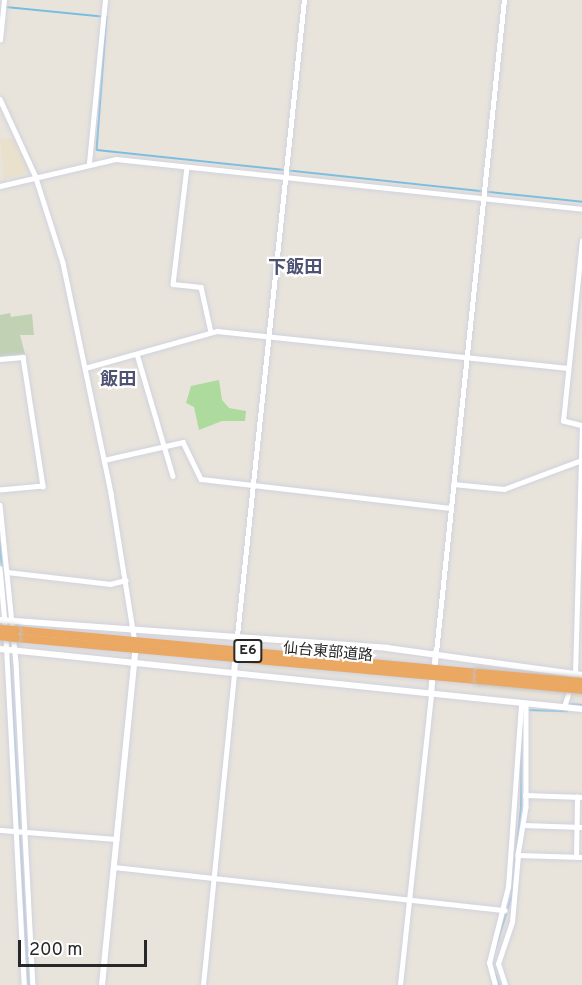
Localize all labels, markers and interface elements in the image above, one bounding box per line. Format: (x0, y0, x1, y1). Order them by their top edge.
district label: 下飯田 (268, 258, 322, 280)
district label: 飯田 (100, 370, 136, 392)
road number: E6 (233, 640, 263, 662)
street label: 仙台東部道路 (282, 640, 374, 666)
scale bar (21, 928, 150, 966)
text: 200 m (29, 939, 82, 962)

